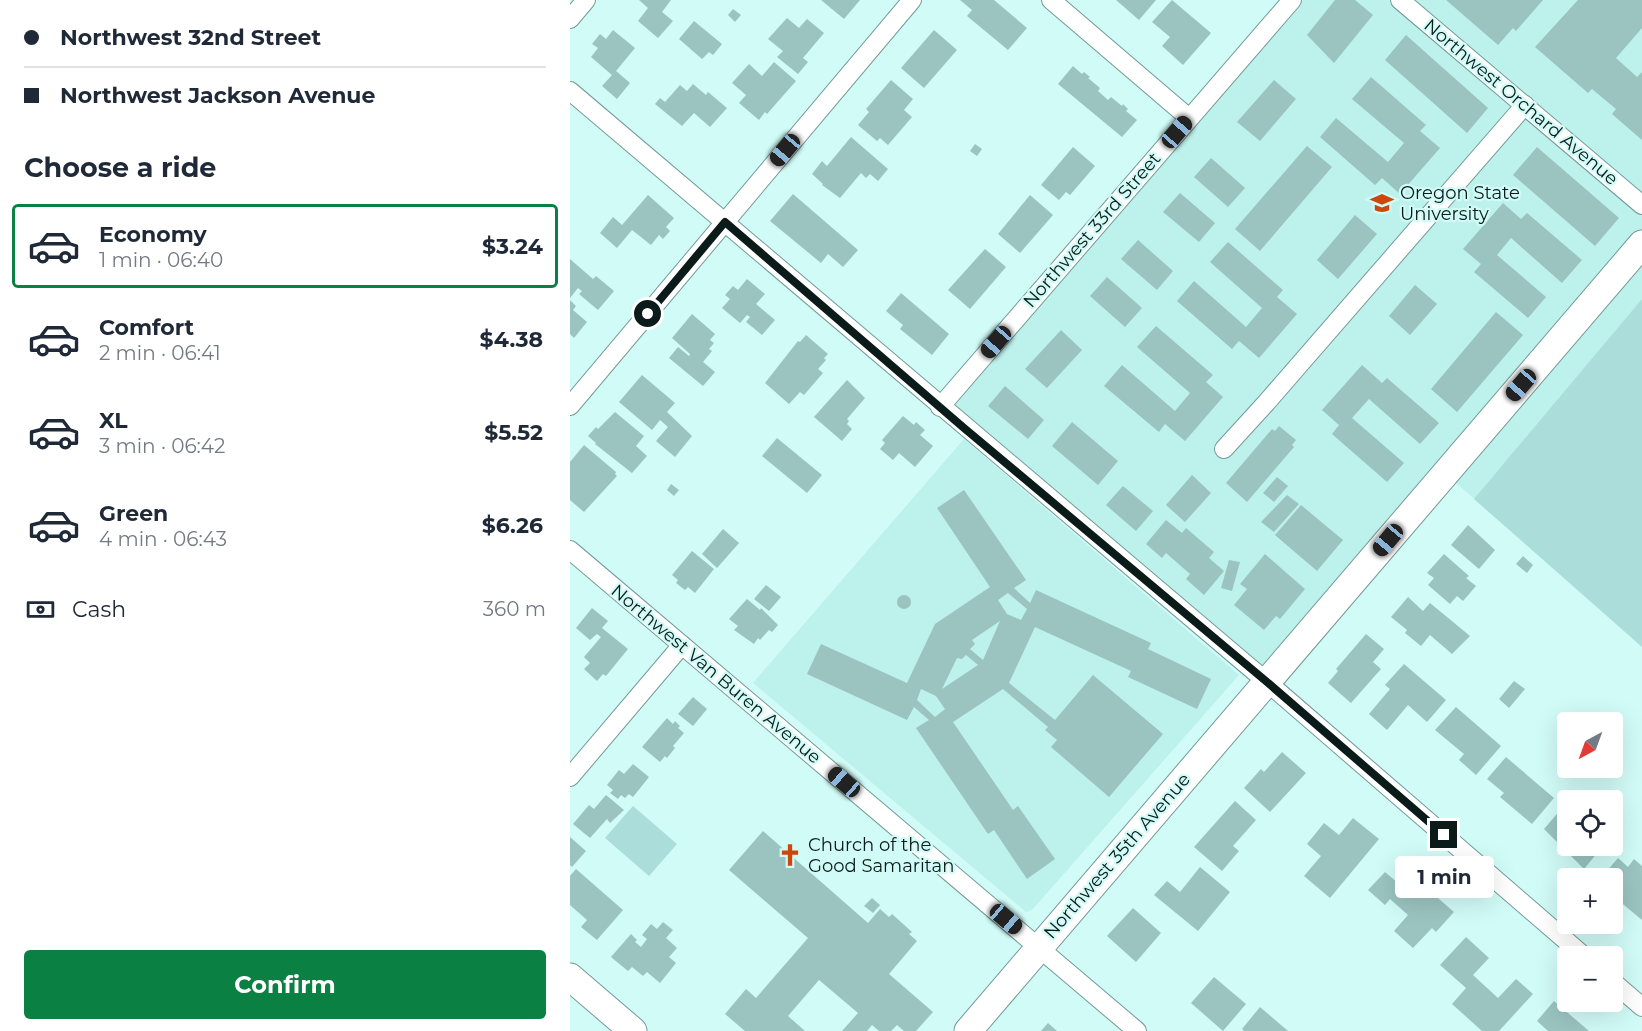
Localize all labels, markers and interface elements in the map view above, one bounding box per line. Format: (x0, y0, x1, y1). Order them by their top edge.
street label: Northwest Orchard Avenue (1419, 14, 1623, 190)
text: Northwest 32nd Street (60, 24, 321, 51)
text: Northwest Jackson Avenue (60, 82, 375, 109)
car (1158, 113, 1196, 151)
car (767, 130, 803, 170)
street label: Northwest 33rd Street (1019, 148, 1165, 312)
text: Choose a ride (24, 151, 216, 184)
place label: Oregon State University (1400, 182, 1520, 225)
school or university icon: Oregon State University (1369, 190, 1395, 216)
icon: car (27, 219, 81, 273)
text: Economy (99, 221, 207, 248)
text: $3.24 (482, 233, 543, 260)
text: 1 min · 06:40 (99, 248, 223, 272)
route start (634, 300, 661, 327)
icon: car (27, 312, 81, 366)
text: Comfort (99, 314, 194, 341)
car (977, 323, 1015, 361)
text: $4.38 (480, 326, 543, 353)
text: 2 min · 06:41 (99, 341, 221, 365)
car (1502, 366, 1540, 404)
icon: car (27, 405, 81, 459)
text: XL (99, 407, 128, 434)
text: $5.52 (484, 419, 543, 446)
text: 3 min · 06:42 (99, 434, 225, 458)
icon: car (27, 498, 81, 552)
text: Green (99, 500, 168, 527)
text: $6.26 (482, 512, 543, 539)
car (1370, 520, 1406, 560)
text: 4 min · 06:43 (99, 527, 227, 551)
street label: Northwest Van Buren Avenue (607, 580, 826, 768)
icon: cash (24, 593, 57, 626)
text: Cash (72, 596, 126, 623)
text: 360 m (483, 597, 546, 621)
north arrow (1557, 712, 1623, 778)
map controls (1557, 712, 1623, 1012)
car (825, 763, 863, 801)
street label: Northwest 35th Avenue (1039, 769, 1195, 943)
button: locate (1557, 790, 1623, 856)
route end (1430, 821, 1457, 848)
place label: Church of the Good Samaritan (808, 834, 954, 877)
church icon: Church of the Good Samaritan (777, 842, 803, 868)
callout: 1 min (1394, 856, 1494, 898)
text: 1 min (1417, 865, 1472, 889)
button: + (1557, 868, 1623, 934)
car (986, 901, 1026, 937)
button: − (1557, 946, 1623, 1012)
button: Confirm (24, 950, 546, 1019)

